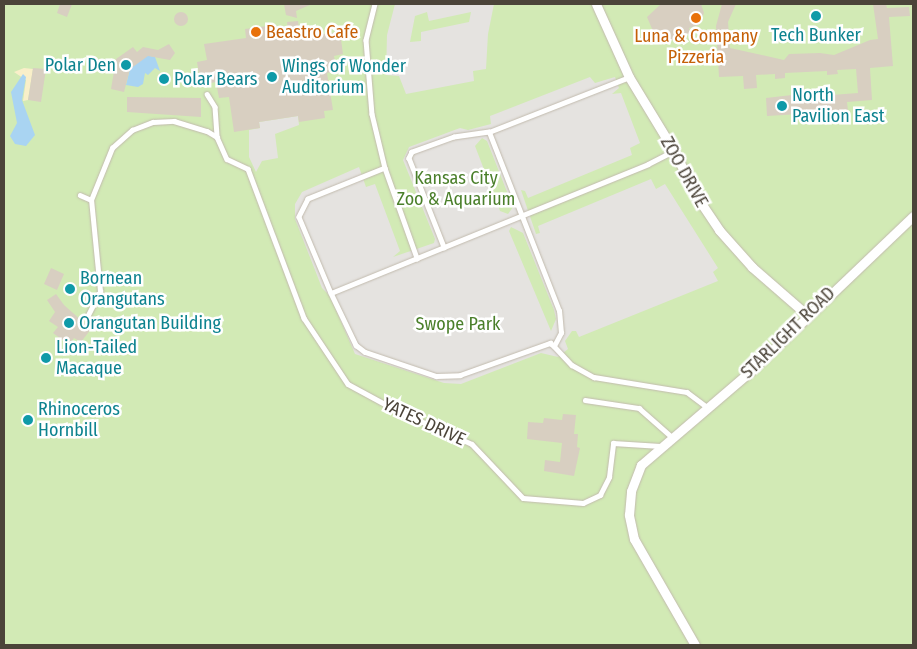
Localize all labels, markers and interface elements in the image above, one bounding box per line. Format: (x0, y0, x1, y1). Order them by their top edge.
marker: Tech Bunker (810, 10, 822, 22)
marker: Luna & Company Pizzeria (690, 12, 702, 24)
place label: Beastro Cafe (266, 21, 358, 43)
place label: Tech Bunker (771, 24, 861, 46)
marker: Beastro Cafe (250, 26, 262, 38)
place label: Luna & Company Pizzeria (634, 26, 758, 68)
place label: Polar Den (45, 54, 116, 76)
place label: Wings of Wonder Auditorium (282, 56, 406, 98)
marker: Polar Den (120, 59, 132, 71)
place label: Polar Bears (174, 68, 257, 90)
marker: Wings of Wonder Auditorium (266, 71, 278, 83)
marker: Polar Bears (158, 73, 170, 85)
place label: North Pavilion East (792, 85, 885, 128)
marker: North Pavilion East (776, 100, 788, 112)
street label: ZOO DRIVE (656, 133, 712, 211)
park label: Kansas City Zoo & Aquarium (397, 168, 515, 210)
place label: Bornean Orangutans (80, 268, 165, 310)
marker: Bornean Orangutans (64, 283, 76, 295)
street label: STARLIGHT ROAD (736, 283, 840, 383)
place label: Orangutan Building (79, 312, 221, 334)
park label: Swope Park (416, 313, 500, 335)
marker: Orangutan Building (63, 317, 75, 329)
place label: Lion-Tailed Macaque (56, 337, 137, 379)
marker: Lion-Tailed Macaque (40, 352, 52, 364)
street label: YATES DRIVE (379, 393, 469, 451)
place label: Rhinoceros Hornbill (38, 399, 120, 442)
marker: Rhinoceros Hornbill (22, 414, 34, 426)

